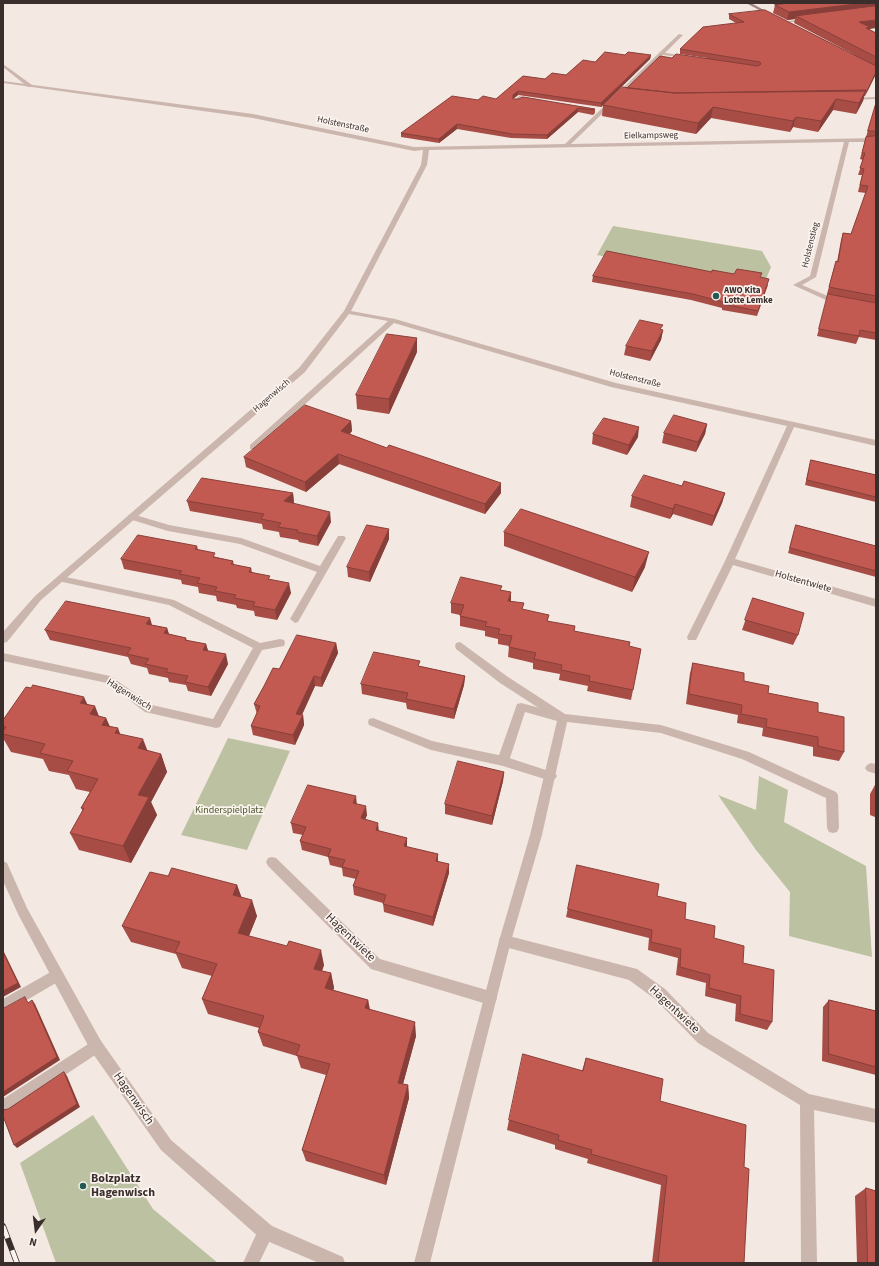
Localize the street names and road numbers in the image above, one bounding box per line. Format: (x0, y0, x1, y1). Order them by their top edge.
street label: Holstenstraße (316, 114, 370, 136)
street label: Eielkampsweg (624, 130, 678, 142)
street label: Holstenstieg (800, 221, 822, 269)
street label: Holstenstraße (608, 367, 662, 391)
street label: Hagenwisch (251, 377, 293, 415)
street label: Holstentwiete (773, 568, 833, 596)
street label: Hagenwisch (104, 676, 154, 714)
street label: Hagentwiete (322, 911, 378, 965)
street label: Hagentwiete (646, 983, 702, 1037)
street label: Hagenwisch (110, 1070, 156, 1128)

